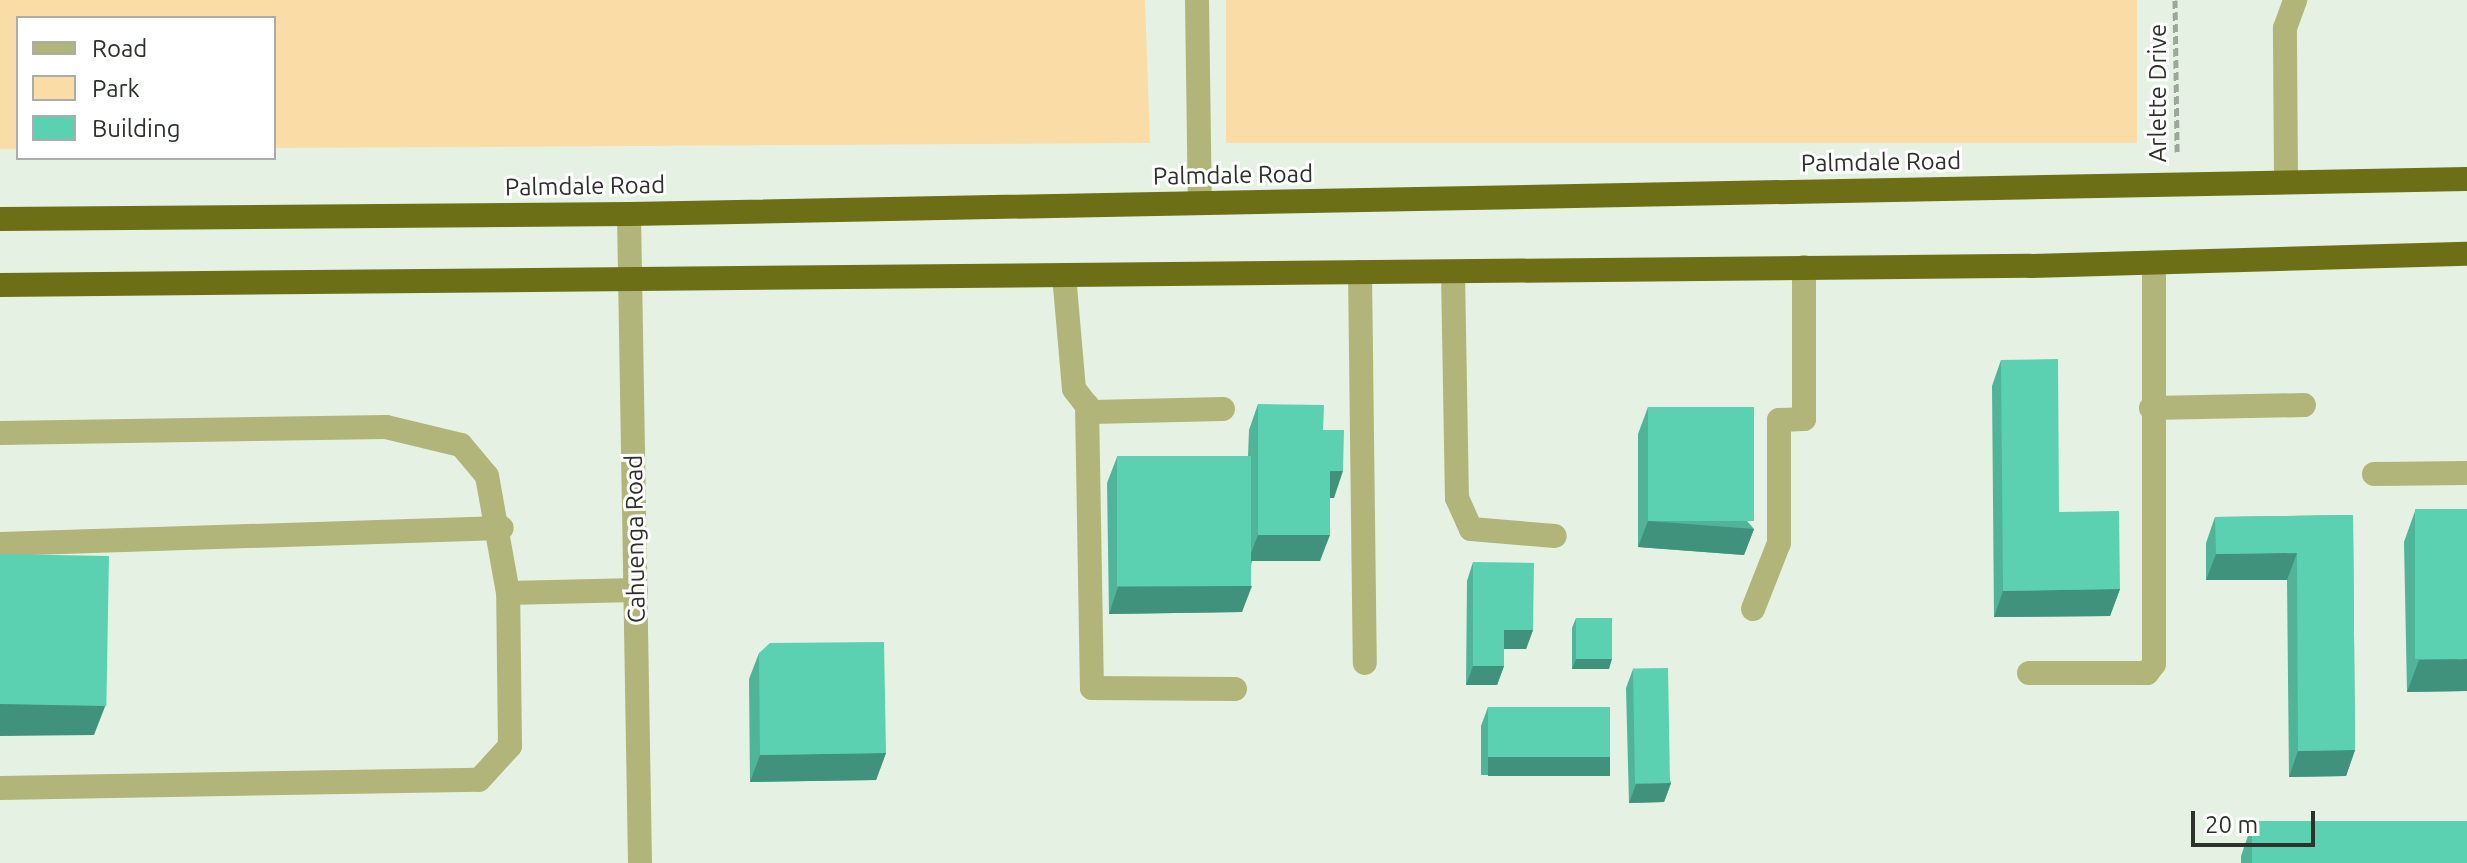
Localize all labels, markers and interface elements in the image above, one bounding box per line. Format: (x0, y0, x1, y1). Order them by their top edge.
legend (16, 16, 276, 160)
street label: Arlette Drive (2144, 24, 2172, 162)
text: Road (92, 35, 147, 62)
text: Park (92, 75, 140, 102)
text: Building (92, 115, 180, 142)
street label: Palmdale Road (1801, 146, 1961, 178)
street label: Palmdale Road (1153, 159, 1313, 191)
street label: Palmdale Road (505, 170, 665, 202)
street label: Cahuenga Road (619, 455, 651, 623)
scale bar (2195, 795, 2319, 845)
text: 20 m (2205, 811, 2258, 838)

